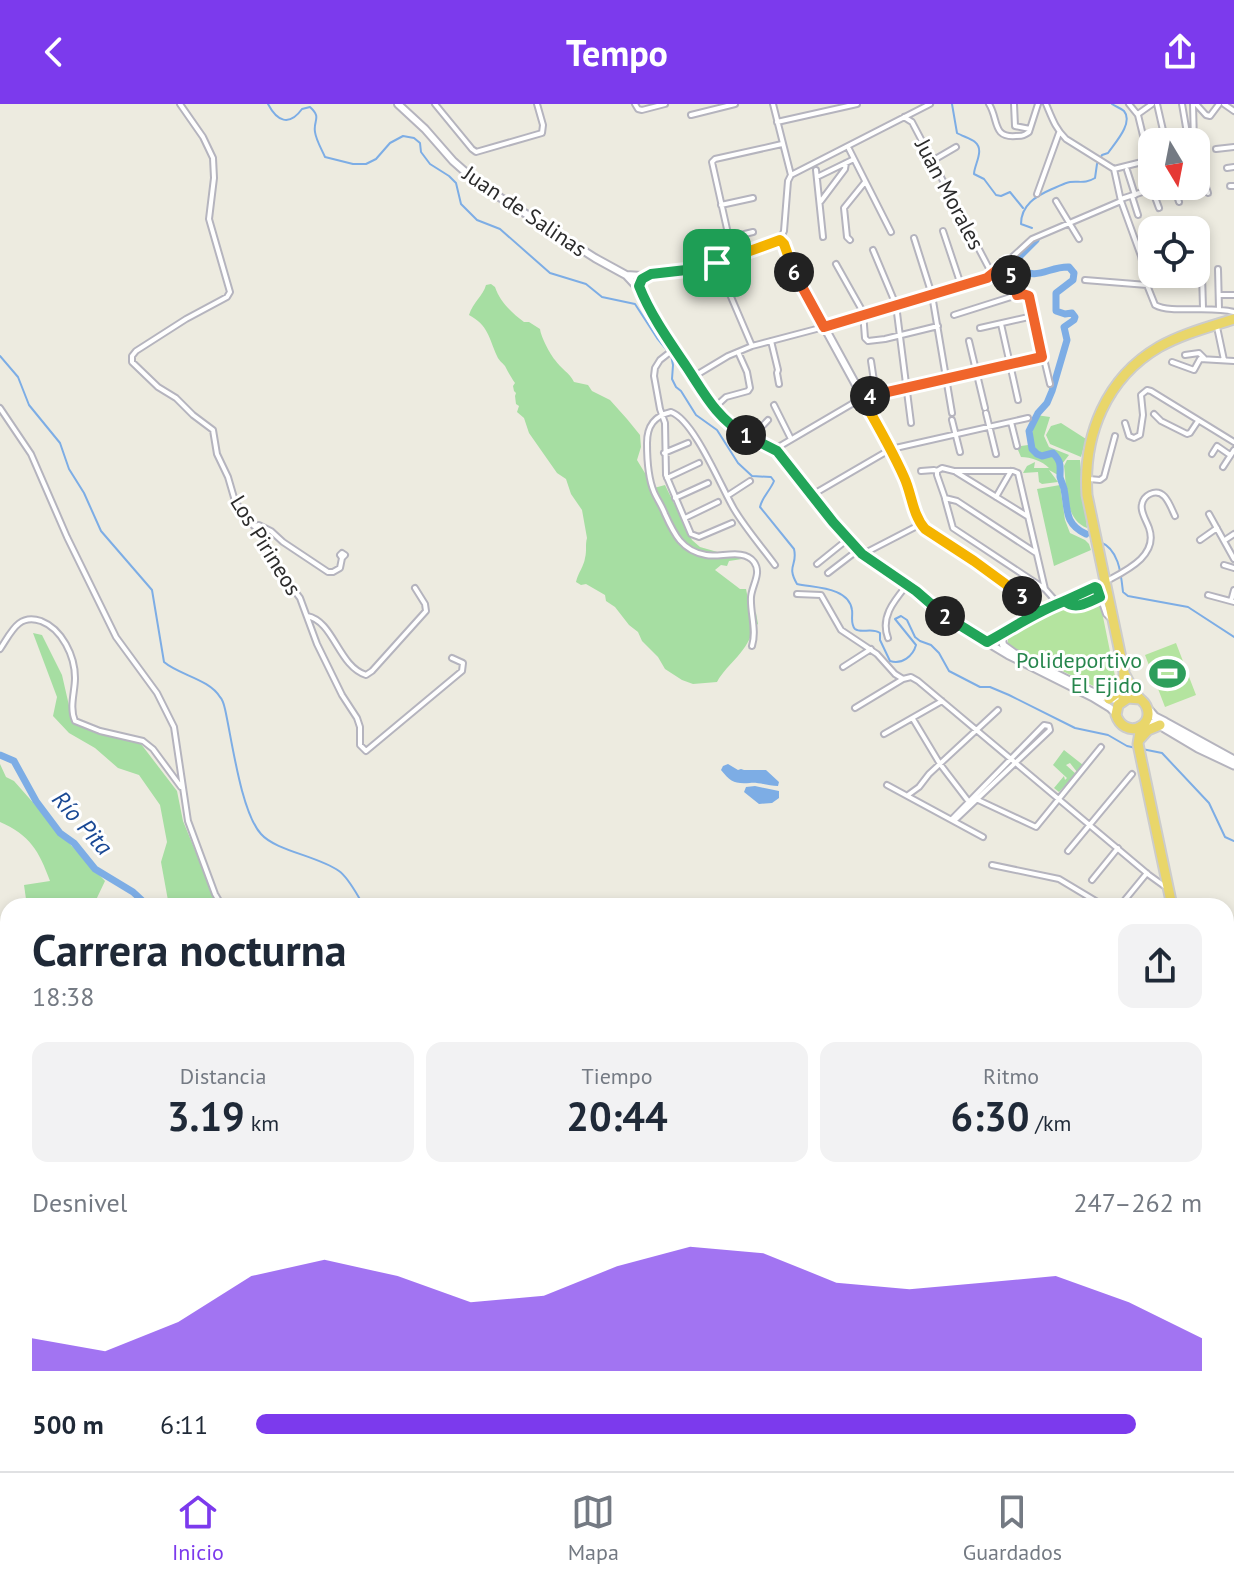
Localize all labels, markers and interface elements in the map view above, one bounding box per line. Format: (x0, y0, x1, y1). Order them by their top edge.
text: Tempo (566, 29, 668, 76)
icon: back (32, 30, 76, 74)
icon: share (1158, 30, 1202, 74)
north arrow (1138, 128, 1210, 200)
map controls (1138, 128, 1210, 288)
street label: Juan Morales (909, 133, 991, 254)
street label: Juan de Salinas (457, 159, 592, 263)
button: locate (1138, 216, 1210, 288)
pin (683, 229, 751, 297)
icon: arrive (695, 241, 739, 285)
pin: 6 (774, 252, 814, 292)
pin: 5 (991, 255, 1031, 295)
text: 6 (788, 258, 800, 286)
text: 5 (1005, 261, 1017, 289)
pin: 4 (850, 376, 890, 416)
text: 4 (864, 382, 876, 410)
pin: 1 (726, 415, 766, 455)
text: 1 (740, 421, 752, 449)
street label: Los Pirineos (224, 490, 308, 600)
pin: 3 (1002, 576, 1042, 616)
text: 3 (1016, 582, 1028, 610)
pin: 2 (925, 596, 965, 636)
text: 2 (939, 602, 951, 630)
place label: Polideportivo El Ejido (1016, 646, 1142, 699)
sports icon: Polideportivo El Ejido (1149, 654, 1187, 692)
water label: Río Pita (45, 784, 120, 862)
text: Carrera nocturna (32, 921, 347, 978)
button: share (1118, 924, 1202, 1008)
text: 18:38 (32, 980, 94, 1013)
text: Distancia (180, 1062, 266, 1090)
text: Tiempo (582, 1062, 652, 1090)
text: Ritmo (983, 1062, 1039, 1090)
text: 3.19 (167, 1090, 245, 1142)
text: 20:44 (566, 1090, 668, 1142)
text: 6:30 (951, 1090, 1029, 1142)
text: km (245, 1109, 279, 1137)
text: /km (1029, 1109, 1071, 1137)
text: Desnivel (32, 1186, 127, 1219)
text: 247–262 m (1073, 1186, 1202, 1219)
text: 500 m (32, 1408, 104, 1441)
text: 6:11 (160, 1408, 208, 1441)
tab: Inicio (172, 1490, 224, 1566)
tab: Mapa (568, 1490, 619, 1566)
tab: Guardados (963, 1490, 1062, 1566)

